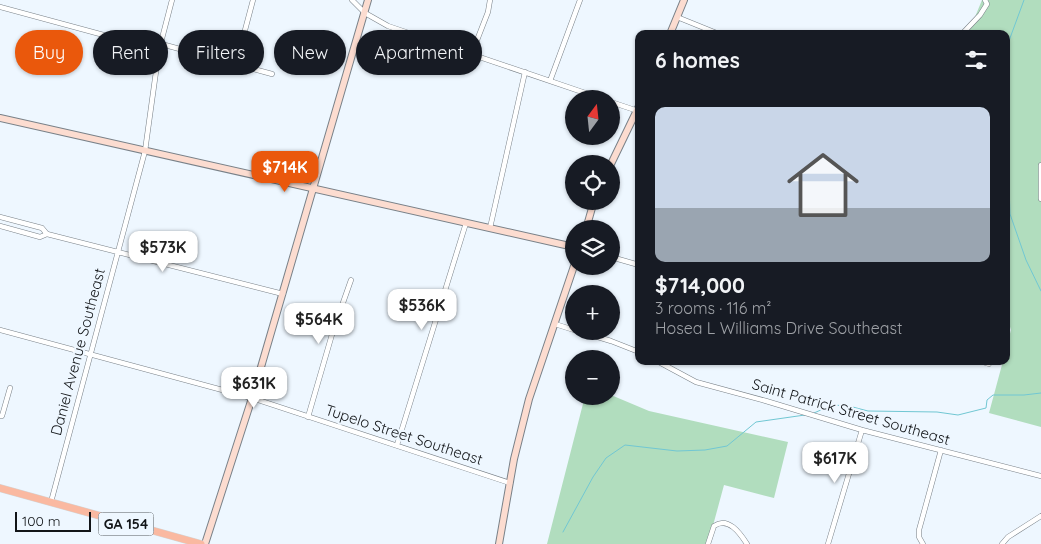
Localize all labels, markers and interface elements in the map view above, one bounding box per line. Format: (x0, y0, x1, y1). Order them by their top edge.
chip: Buy (15, 30, 83, 75)
chip: Rent (93, 30, 168, 75)
chip: Filters (178, 30, 264, 75)
chip: New (274, 30, 346, 75)
chip: Apartment (356, 30, 482, 75)
icon: filters (962, 46, 990, 74)
text: 6 homes (655, 47, 740, 73)
north arrow (565, 90, 620, 145)
map controls (565, 90, 620, 405)
icon: home (778, 140, 868, 230)
pin: $714K (250, 150, 320, 193)
button: locate (565, 155, 620, 210)
text: $714K (262, 157, 308, 177)
button: layers (565, 220, 620, 275)
pin: $573K (128, 230, 198, 273)
text: $573K (140, 237, 186, 257)
street label: Daniel Avenue Southeast (46, 266, 109, 438)
text: $714,000 (655, 272, 745, 298)
button: + (565, 285, 620, 340)
pin: $536K (387, 288, 457, 331)
text: $536K (399, 295, 445, 315)
text: 3 rooms · 116 m² (655, 298, 771, 318)
pin: $564K (284, 302, 354, 345)
text: $564K (295, 309, 343, 329)
text: Hosea L Williams Drive Southeast (655, 318, 902, 338)
button: − (565, 350, 620, 405)
pin: $631K (219, 366, 289, 409)
text: $631K (232, 373, 276, 393)
street label: Saint Patrick Street Southeast (750, 374, 952, 449)
street label: Tupelo Street Southeast (323, 400, 485, 469)
pin: $617K (800, 442, 870, 484)
text: $617K (813, 448, 857, 468)
scale bar (15, 509, 91, 532)
text: 100 m (22, 512, 60, 530)
road number: GA 154 (98, 512, 154, 536)

